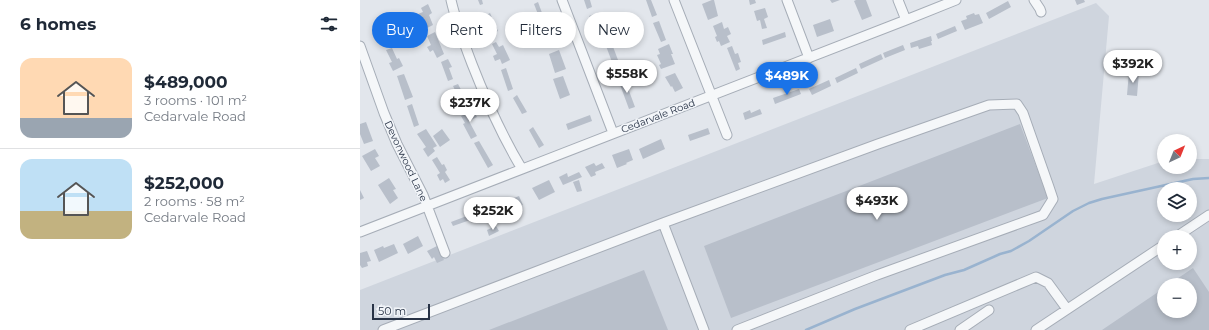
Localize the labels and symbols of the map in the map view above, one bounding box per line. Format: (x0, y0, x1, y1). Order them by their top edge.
pin: $392K (1105, 50, 1161, 84)
pin: $558K (599, 60, 655, 94)
pin: $489K (759, 62, 815, 96)
pin: $237K (442, 89, 498, 123)
street label: Cedarvale Road (619, 96, 697, 136)
street label: Devonwood Lane (382, 119, 430, 203)
north arrow (1157, 134, 1197, 174)
pin: $493K (849, 187, 905, 221)
pin: $252K (465, 197, 521, 231)
scale bar (372, 302, 430, 321)

